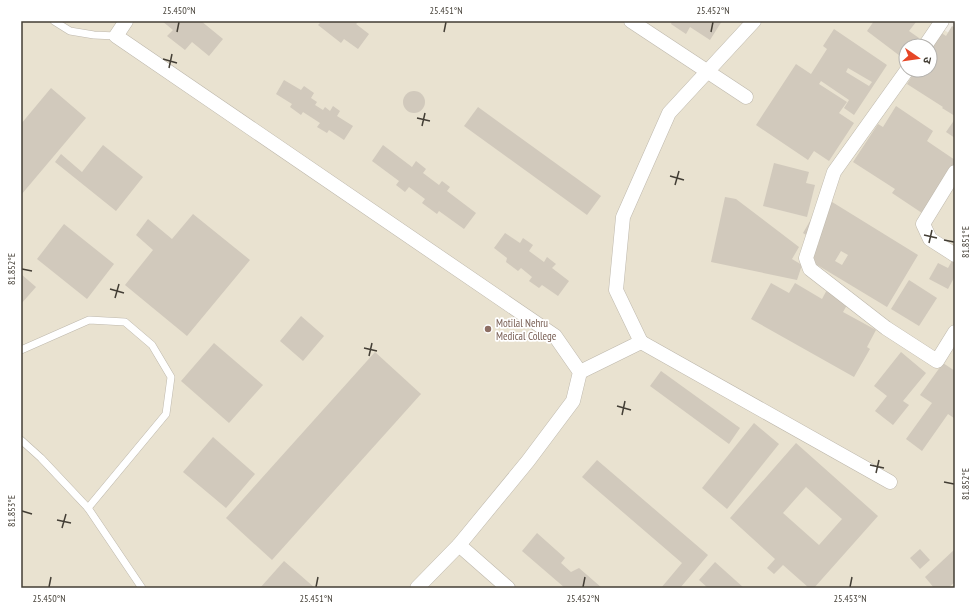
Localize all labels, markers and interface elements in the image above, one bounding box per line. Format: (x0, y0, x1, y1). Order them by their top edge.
text: 25.450°N (162, 4, 196, 17)
text: 25.451°N (429, 4, 463, 17)
text: 25.452°N (696, 4, 730, 17)
north arrow (898, 38, 938, 78)
text: उ (920, 56, 935, 66)
text: 81.851°E (959, 226, 972, 258)
text: 81.852°E (5, 253, 18, 285)
place label: Motilal Nehru Medical College (496, 316, 557, 343)
marker: Motilal Nehru Medical College (483, 324, 493, 334)
text: 81.852°E (959, 468, 972, 500)
text: 81.853°E (5, 495, 18, 527)
text: 25.450°N (32, 592, 66, 605)
text: 25.451°N (299, 592, 333, 605)
text: 25.452°N (566, 592, 600, 605)
text: 25.453°N (833, 592, 867, 605)

